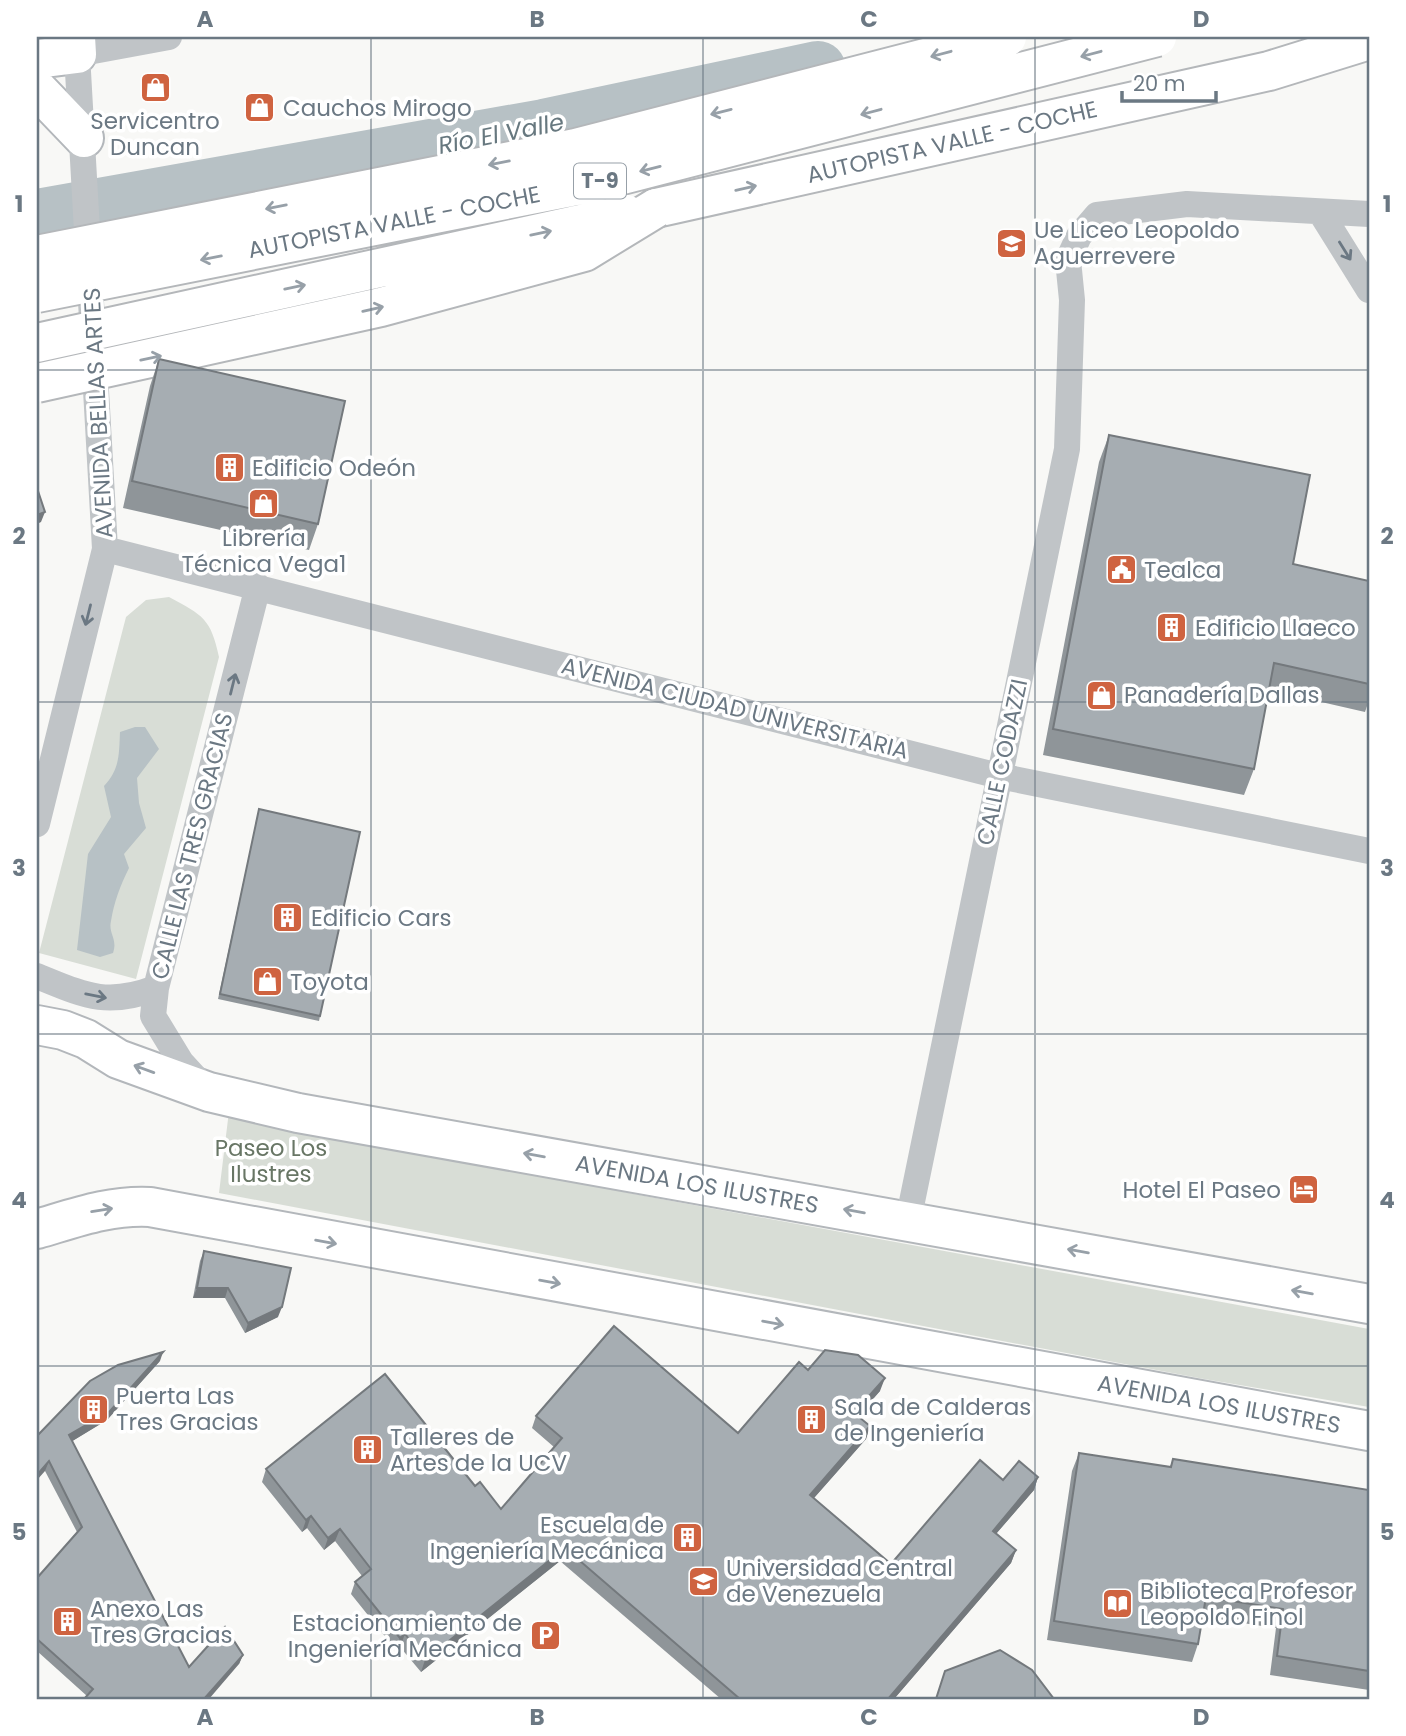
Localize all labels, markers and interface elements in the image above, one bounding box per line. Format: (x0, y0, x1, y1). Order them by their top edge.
text: A (197, 3, 214, 35)
text: B (529, 3, 545, 35)
text: C (860, 3, 878, 35)
text: D (1193, 3, 1209, 35)
one-way arrow (930, 48, 953, 61)
one-way arrow (1080, 48, 1103, 61)
scale bar (1122, 60, 1217, 104)
text: 20 m (1133, 69, 1186, 98)
shop icon: Servicentro Duncan (138, 70, 172, 104)
shop icon: Cauchos Mirogo (243, 91, 277, 125)
place label: Cauchos Mirogo (283, 92, 472, 124)
street label: AUTOPISTA VALLE - COCHE (804, 93, 1100, 191)
place label: Servicentro Duncan (90, 105, 220, 163)
water label: Río El Valle (435, 105, 567, 162)
one-way arrow (710, 106, 733, 119)
one-way arrow (860, 107, 882, 120)
one-way arrow (488, 156, 511, 170)
one-way arrow (639, 163, 662, 176)
road number: T-9 (574, 164, 626, 198)
street label: AUTOPISTA VALLE - COCHE (245, 178, 543, 266)
one-way arrow (734, 180, 757, 194)
text: 1 (15, 188, 23, 220)
text: 1 (1383, 188, 1391, 220)
one-way arrow (265, 201, 288, 215)
place label: Ue Liceo Leopoldo Aguerrevere (1034, 214, 1240, 272)
one-way arrow (529, 226, 552, 240)
school or university icon: Ue Liceo Leopoldo Aguerrevere (994, 226, 1028, 260)
one-way arrow (1339, 241, 1353, 261)
one-way arrow (201, 252, 223, 266)
one-way arrow (283, 280, 306, 294)
street label: AVENIDA BELLAS ARTES (75, 287, 121, 539)
one-way arrow (362, 301, 384, 314)
one-way arrow (139, 350, 162, 364)
building icon: Edificio Odeón (212, 451, 246, 485)
place label: Edificio Odeón (252, 452, 416, 484)
shop icon: Librería Técnica Vega1 (247, 487, 281, 521)
text: 2 (12, 520, 26, 552)
text: 2 (1380, 520, 1394, 552)
place label: Librería Técnica Vega1 (182, 522, 346, 580)
public building icon: Tealca (1104, 553, 1138, 587)
place label: Tealca (1144, 554, 1221, 586)
one-way arrow (81, 603, 94, 626)
building icon: Edificio Llaeco (1155, 611, 1189, 645)
place label: Edificio Llaeco (1195, 612, 1356, 644)
street label: AVENIDA CIUDAD UNIVERSITARIA (558, 649, 912, 767)
one-way arrow (227, 673, 240, 696)
street label: CALLE CODAZZI (969, 676, 1035, 848)
shop icon: Panadería Dallas (1084, 678, 1118, 712)
place label: Panadería Dallas (1124, 679, 1320, 711)
street label: CALLE LAS TRES GRACIAS (143, 709, 241, 983)
text: 3 (12, 852, 26, 884)
text: 3 (1380, 852, 1394, 884)
building icon: Edificio Cars (271, 901, 305, 935)
place label: Edificio Cars (311, 902, 452, 934)
shop icon: Toyota (250, 965, 284, 999)
place label: Toyota (290, 966, 369, 998)
one-way arrow (84, 990, 107, 1003)
one-way arrow (134, 1061, 156, 1074)
park label: Paseo Los Ilustres (215, 1132, 327, 1190)
street label: AVENIDA LOS ILUSTRES (573, 1147, 821, 1221)
one-way arrow (523, 1148, 546, 1161)
hotel icon: Hotel El Paseo (1287, 1173, 1321, 1207)
place label: Hotel El Paseo (1122, 1174, 1281, 1206)
text: 4 (11, 1184, 27, 1216)
text: 4 (1379, 1184, 1395, 1216)
one-way arrow (90, 1203, 113, 1216)
one-way arrow (843, 1204, 866, 1217)
one-way arrow (314, 1235, 337, 1249)
one-way arrow (1067, 1244, 1090, 1258)
one-way arrow (538, 1276, 561, 1289)
one-way arrow (1291, 1285, 1314, 1298)
one-way arrow (761, 1317, 784, 1330)
street label: AVENIDA LOS ILUSTRES (1095, 1367, 1343, 1441)
place label: Puerta Las Tres Gracias (116, 1380, 259, 1438)
place label: Sala de Calderas de Ingeniería (834, 1391, 1031, 1449)
building icon: Puerta Las Tres Gracias (76, 1392, 110, 1426)
building icon: Sala de Calderas de Ingeniería (794, 1403, 828, 1437)
place label: Talleres de Artes de la UCV (390, 1421, 567, 1479)
building icon: Talleres de Artes de la UCV (350, 1433, 384, 1467)
place label: Escuela de Ingeniería Mecánica (430, 1509, 664, 1567)
text: 5 (12, 1516, 26, 1548)
text: 5 (1380, 1516, 1394, 1548)
building icon: Escuela de Ingeniería Mecánica (670, 1521, 704, 1555)
place label: Universidad Central de Venezuela (726, 1552, 953, 1610)
school or university icon: Universidad Central de Venezuela (686, 1564, 720, 1598)
place label: Biblioteca Profesor Leopoldo Finol (1140, 1575, 1353, 1633)
library icon: Biblioteca Profesor Leopoldo Finol (1100, 1587, 1134, 1621)
place label: Anexo Las Tres Gracias (90, 1593, 233, 1651)
building icon: Anexo Las Tres Gracias (50, 1605, 84, 1639)
place label: Estacionamiento de Ingeniería Mecánica (288, 1607, 522, 1665)
parking icon: Estacionamiento de Ingeniería Mecánica (528, 1619, 562, 1653)
text: A (197, 1701, 214, 1733)
text: B (529, 1701, 545, 1733)
text: C (860, 1701, 878, 1733)
text: D (1193, 1701, 1209, 1733)

